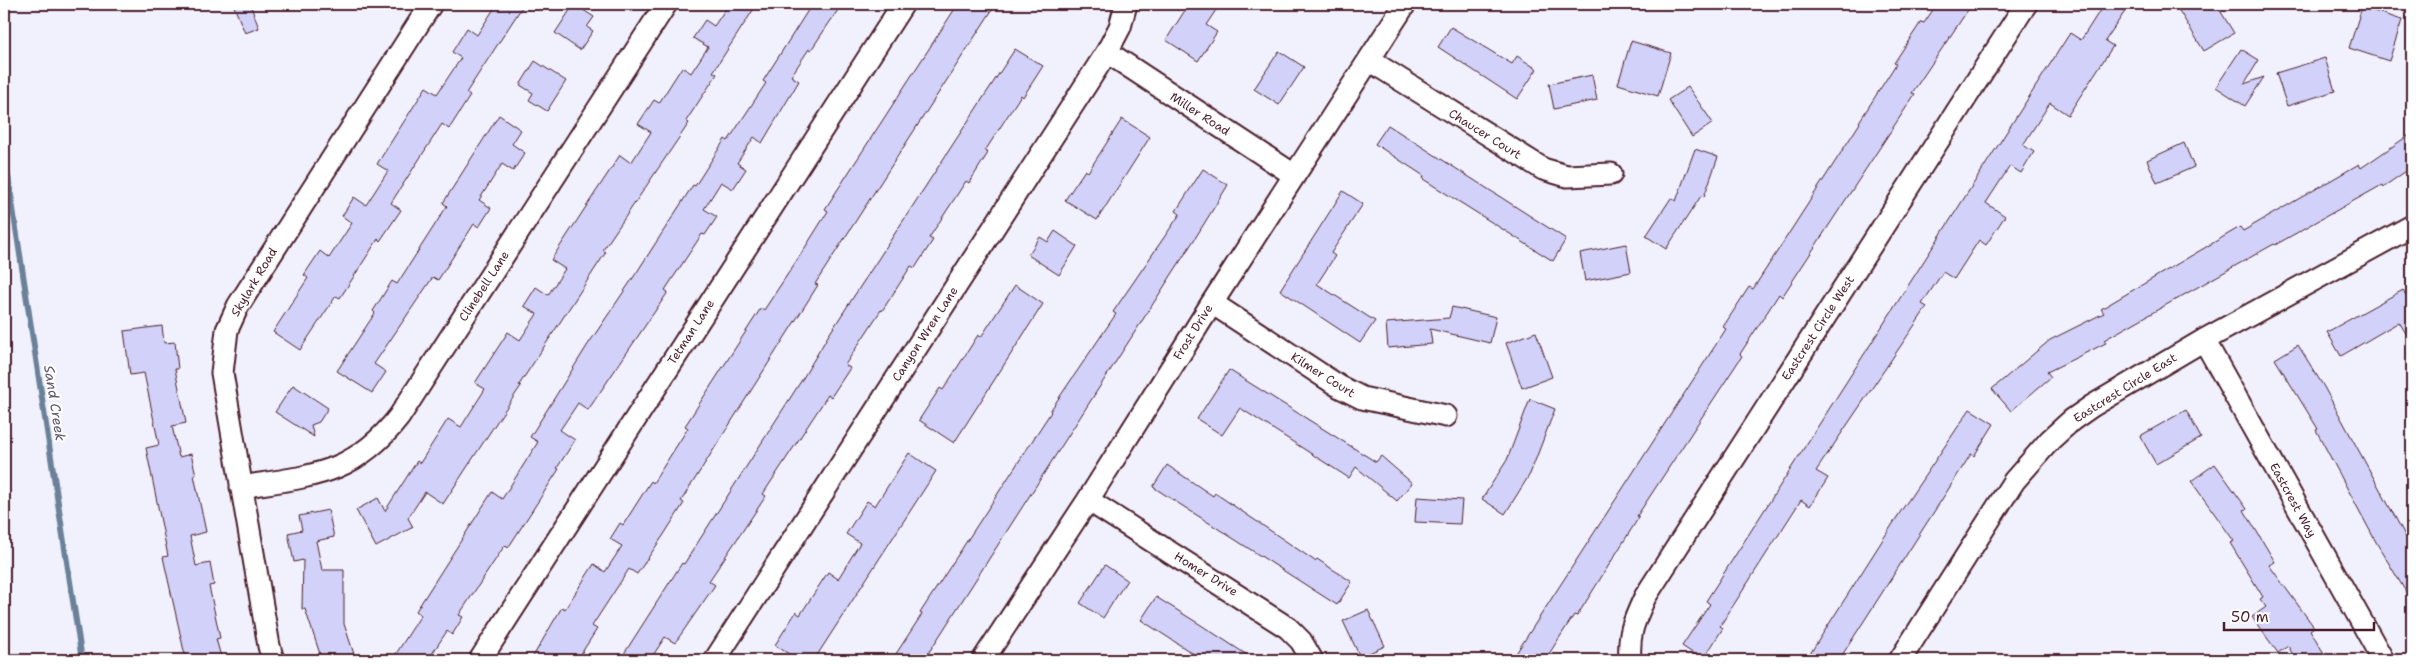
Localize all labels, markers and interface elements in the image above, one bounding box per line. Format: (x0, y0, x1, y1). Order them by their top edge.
street label: Miller Road (1167, 89, 1233, 140)
street label: Chaucer Court (1446, 105, 1524, 163)
street label: Skylark Road (227, 244, 281, 319)
street label: Clinebell Lane (455, 247, 513, 324)
street label: Eastcrest Circle West (1778, 272, 1858, 384)
street label: Canyon Wren Lane (888, 283, 962, 384)
street label: Tetman Lane (664, 296, 718, 368)
street label: Frost Drive (1170, 301, 1217, 363)
street label: Kilmer Court (1288, 349, 1358, 401)
street label: Eastcrest Circle East (2070, 350, 2180, 426)
water label: Sand Creek (40, 364, 70, 442)
street label: Eastcrest Way (2266, 460, 2320, 540)
street label: Homer Drive (1171, 548, 1241, 600)
scale bar (2224, 599, 2374, 631)
text: 50 m (2231, 607, 2269, 627)

